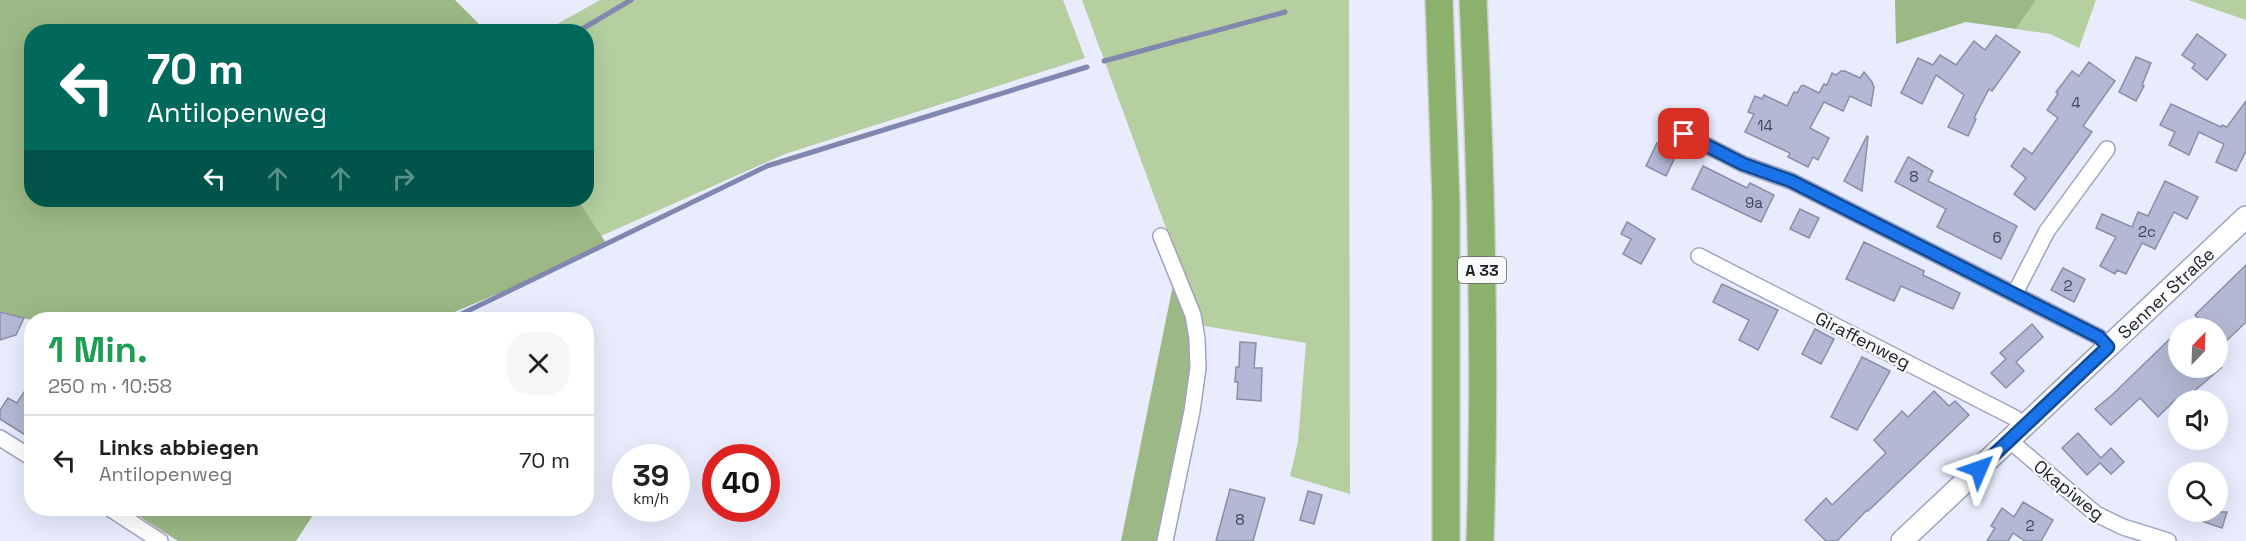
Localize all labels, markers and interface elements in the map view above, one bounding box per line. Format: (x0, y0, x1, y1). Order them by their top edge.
text: 70 m (147, 43, 244, 96)
icon: left (48, 48, 126, 126)
house number: 4 (2071, 93, 2081, 112)
text: Antilopenweg (147, 95, 327, 130)
pin (1658, 108, 1709, 159)
house number: 14 (1757, 116, 1773, 135)
icon: arrive (1667, 117, 1700, 150)
icon: left (198, 162, 231, 195)
icon: ahead (261, 162, 294, 195)
icon: ahead (324, 162, 357, 195)
icon: right (387, 162, 420, 195)
house number: 8 (1909, 167, 1919, 186)
house number: 9a (1745, 193, 1763, 212)
house number: 2c (2138, 222, 2156, 241)
house number: 6 (1992, 228, 2002, 247)
street label: Senner Straße (2113, 242, 2219, 344)
road number: A 33 (1458, 257, 1506, 283)
house number: 2 (2063, 276, 2073, 295)
street label: Giraffenweg (1811, 306, 1915, 374)
north arrow (2168, 318, 2228, 378)
map controls (2168, 318, 2228, 522)
text: 1 Min. (48, 327, 148, 373)
button: close (507, 332, 570, 395)
text: 250 m · 10:58 (48, 373, 172, 399)
button: sound (2168, 390, 2228, 450)
text: Links abbiegen (99, 433, 259, 461)
position arrow (1947, 437, 2011, 501)
icon: left (48, 444, 81, 477)
speed limit sign: 40 (702, 444, 780, 522)
text: 70 m (519, 446, 570, 474)
street label: Okapiweg (2029, 455, 2109, 525)
text: 39 (633, 456, 669, 495)
text: Antilopenweg (99, 461, 232, 487)
button: search (2168, 462, 2228, 522)
text: km/h (633, 489, 669, 508)
house number: 8 (1235, 510, 1245, 529)
house number: 2 (2025, 516, 2035, 535)

